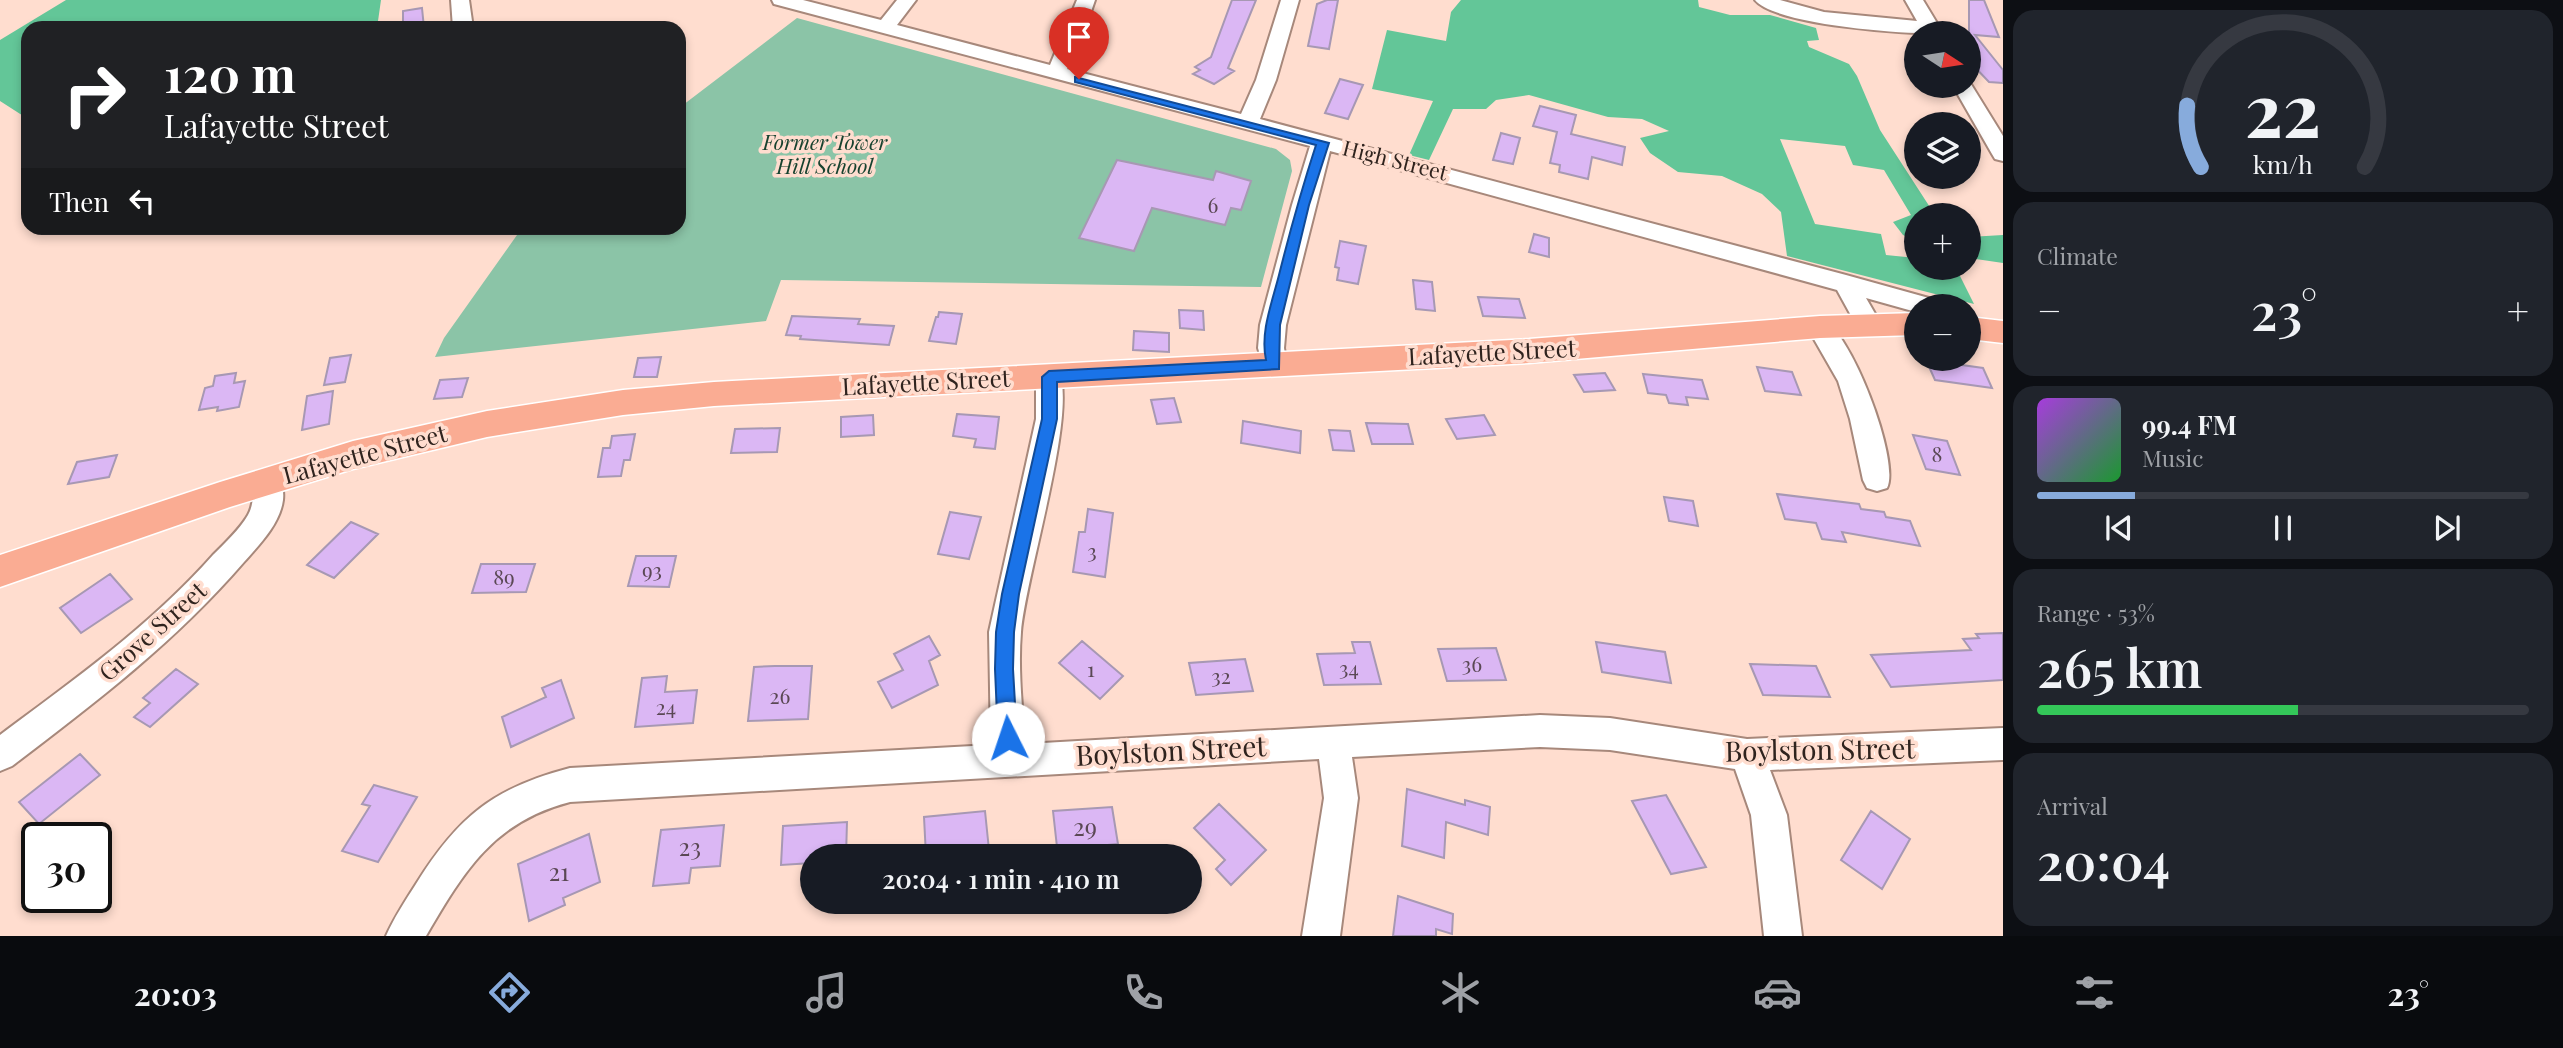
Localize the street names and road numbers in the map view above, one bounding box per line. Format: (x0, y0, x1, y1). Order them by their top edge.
street label: High Street (1340, 133, 1451, 186)
street label: Lafayette Street (1407, 331, 1577, 371)
street label: Lafayette Street (841, 361, 1011, 401)
street label: Lafayette Street (279, 416, 450, 490)
street label: Grove Street (91, 573, 213, 687)
street label: Boylston Street (1075, 726, 1268, 773)
street label: Boylston Street (1724, 728, 1917, 769)

